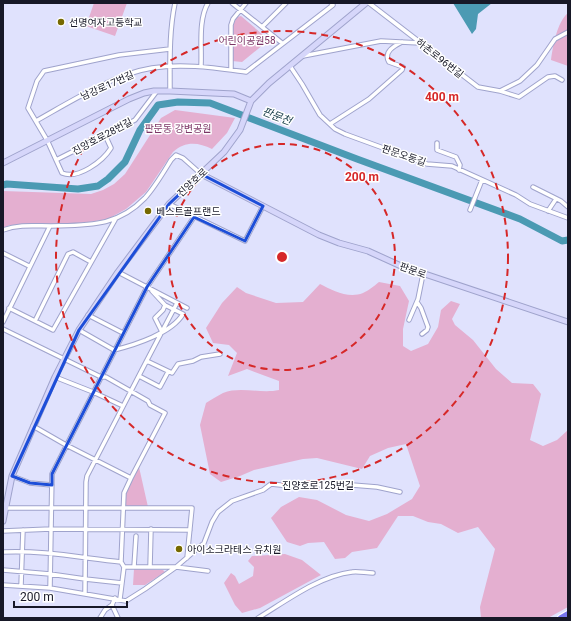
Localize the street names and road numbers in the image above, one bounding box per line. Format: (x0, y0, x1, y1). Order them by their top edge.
street label: 하촌로96번길 (414, 36, 466, 80)
street label: 남강로17번길 (79, 69, 136, 102)
street label: 진양호로28번길 (70, 116, 134, 157)
street label: 판문오동길 (380, 143, 427, 168)
street label: 진양호로 (175, 166, 210, 199)
street label: 판문로 (398, 261, 428, 280)
street label: 진양호로125번길 (282, 480, 354, 491)

